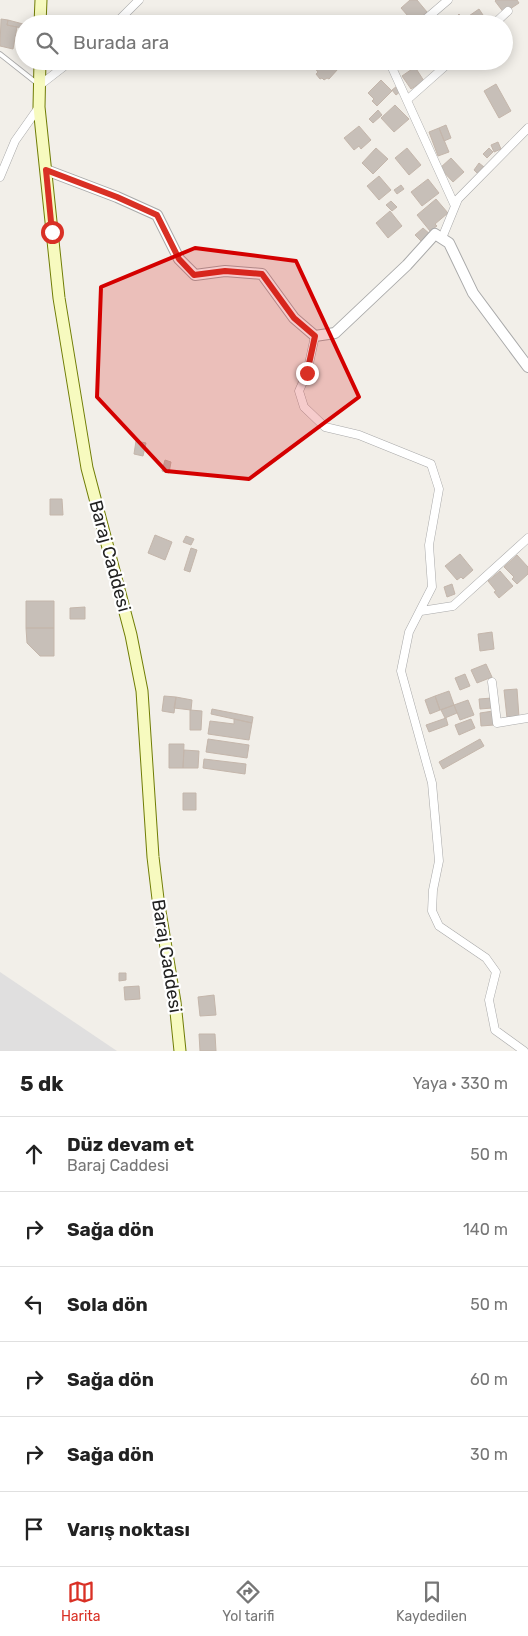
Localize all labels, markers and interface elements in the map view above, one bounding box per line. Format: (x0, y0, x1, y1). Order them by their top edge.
search box (15, 15, 513, 70)
icon: search (33, 29, 61, 57)
text: Burada ara (73, 31, 169, 54)
route start (41, 221, 64, 244)
route end (296, 362, 319, 385)
street label: Baraj Caddesi (85, 498, 135, 614)
street label: Baraj Caddesi (147, 898, 187, 1014)
text: 5 dk (20, 1071, 64, 1096)
text: Yaya · 330 m (413, 1074, 508, 1093)
text: Düz devam et (67, 1133, 194, 1156)
icon: ahead (20, 1140, 48, 1168)
text: 50 m (470, 1145, 508, 1164)
text: Baraj Caddesi (67, 1156, 169, 1175)
icon: right (20, 1215, 48, 1243)
text: Sağa dön (67, 1218, 154, 1241)
text: 140 m (463, 1220, 508, 1239)
icon: left (20, 1290, 48, 1318)
text: Sola dön (67, 1293, 148, 1316)
text: 50 m (470, 1295, 508, 1314)
icon: right (20, 1365, 48, 1393)
text: Sağa dön (67, 1368, 154, 1391)
text: 60 m (470, 1370, 508, 1389)
icon: right (20, 1440, 48, 1468)
text: Sağa dön (67, 1443, 154, 1466)
text: 30 m (470, 1445, 508, 1464)
icon: arrive (20, 1515, 48, 1543)
text: Varış noktası (67, 1518, 190, 1541)
tab: Harita (61, 1578, 101, 1625)
tab: Yol tarifi (222, 1578, 274, 1625)
tab: Kaydedilen (396, 1578, 467, 1625)

